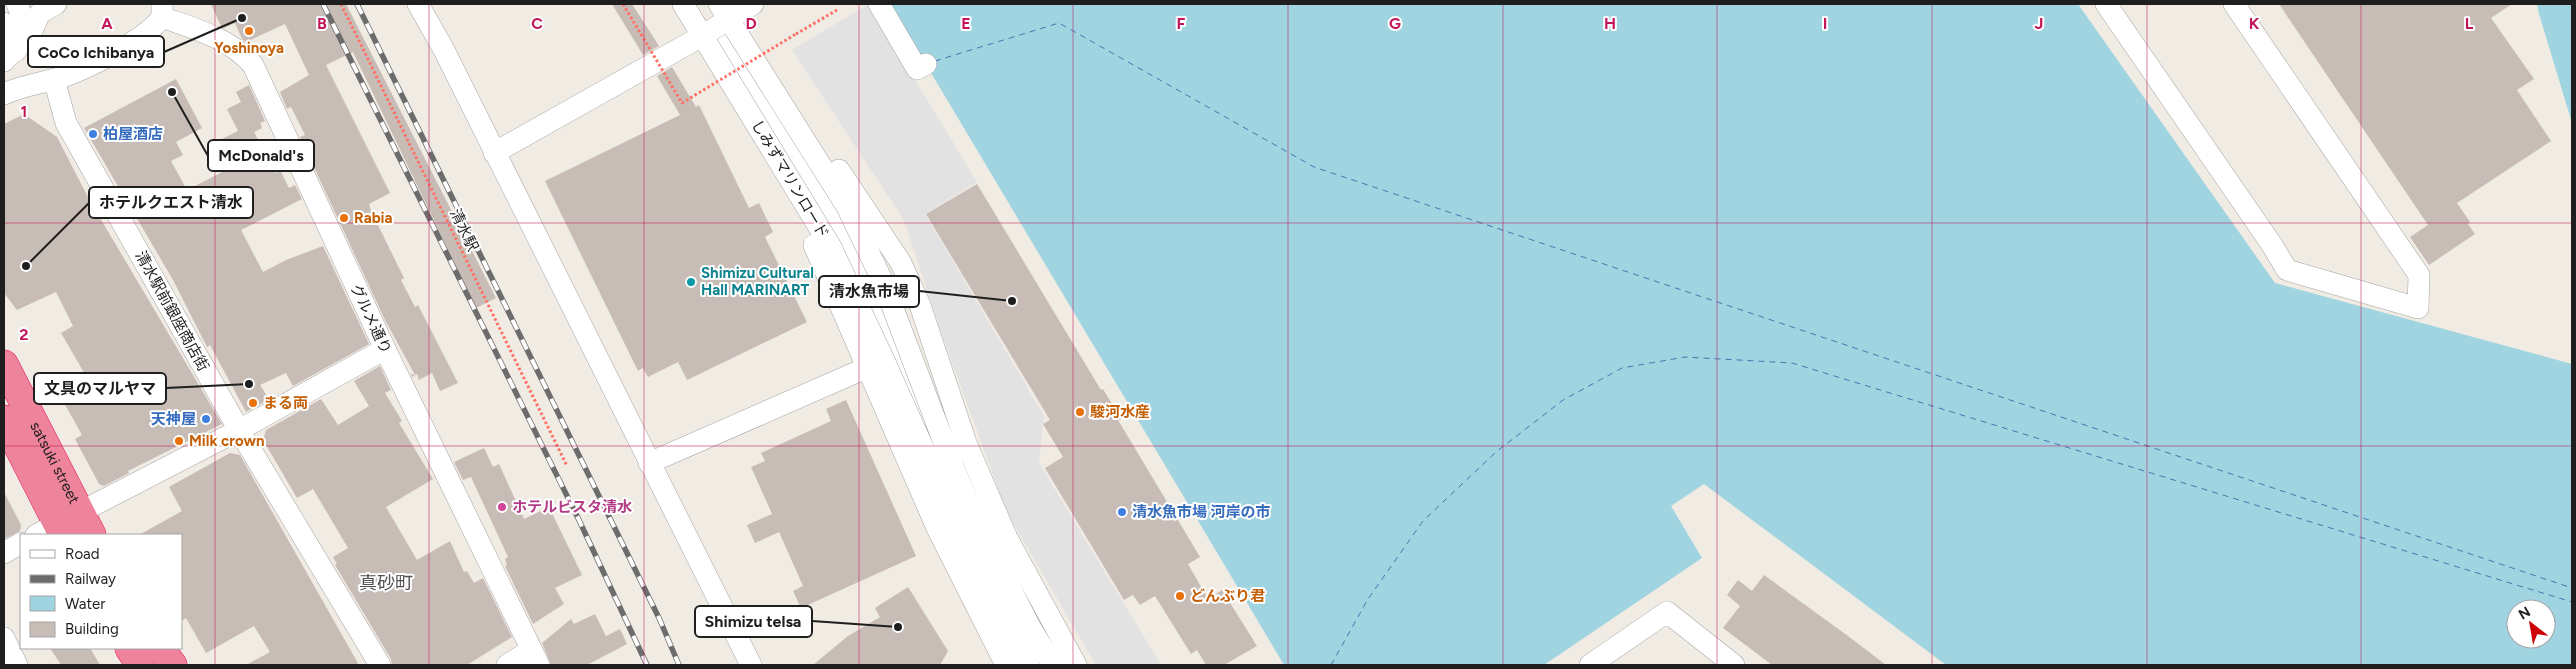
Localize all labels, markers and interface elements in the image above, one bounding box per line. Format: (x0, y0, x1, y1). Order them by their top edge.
text: A (101, 14, 113, 33)
text: B (317, 14, 327, 33)
text: C (531, 14, 543, 33)
text: D (745, 14, 757, 33)
text: E (961, 14, 971, 33)
text: F (1177, 14, 1186, 33)
text: G (1389, 14, 1401, 33)
text: H (1604, 14, 1616, 33)
text: I (1823, 14, 1827, 33)
text: J (2035, 14, 2043, 33)
text: K (2249, 14, 2260, 33)
text: L (2465, 14, 2474, 33)
marker: Yoshinoya (243, 25, 255, 37)
callout: CoCo Ichibanya (28, 36, 164, 67)
place label: Yoshinoya (214, 39, 284, 57)
text: CoCo Ichibanya (38, 43, 154, 62)
text: 1 (21, 102, 27, 121)
street label: しみずマリンロード (748, 116, 832, 242)
place label: 柏屋酒店 (103, 125, 163, 143)
marker: 柏屋酒店 (87, 128, 99, 140)
callout: McDonald's (208, 140, 314, 171)
text: McDonald's (218, 146, 304, 165)
callout: ホテルクエスト清水 (89, 187, 253, 218)
text: ホテルクエスト清水 (99, 193, 243, 212)
street label: 清水駅 (446, 206, 482, 254)
place label: Rabia (354, 209, 393, 227)
marker: Rabia (338, 212, 350, 224)
street label: 清水駅前銀座商店街 (131, 248, 213, 374)
place label: Shimizu Cultural Hall MARINART (701, 264, 814, 299)
marker: Shimizu Cultural Hall MARINART (685, 276, 697, 288)
callout: 清水魚市場 (819, 276, 919, 307)
street label: グルメ通り (347, 281, 395, 357)
text: 清水魚市場 (829, 282, 909, 301)
text: 2 (19, 325, 29, 344)
callout: 文具のマルヤマ (34, 373, 166, 404)
text: 文具のマルヤマ (44, 379, 156, 398)
place label: まる両 (263, 394, 308, 412)
marker: まる両 (247, 397, 259, 409)
place label: 駿河水産 (1090, 403, 1150, 421)
marker: 駿河水産 (1074, 406, 1086, 418)
place label: 天神屋 (151, 410, 196, 428)
marker: 天神屋 (200, 413, 212, 425)
street label: satsuki street (26, 419, 84, 507)
place label: Milk crown (189, 432, 264, 450)
marker: Milk crown (173, 435, 185, 447)
place label: ホテルビスタ清水 (512, 498, 632, 516)
marker: ホテルビスタ清水 (496, 501, 508, 513)
place label: 清水魚市場 河岸の市 (1132, 503, 1271, 521)
marker: 清水魚市場 河岸の市 (1116, 506, 1128, 518)
legend (20, 534, 182, 649)
text: Road (65, 545, 100, 563)
text: Railway (65, 570, 116, 588)
district label: 真砂町 (359, 572, 413, 594)
place label: どんぶり君 (1190, 587, 1265, 605)
marker: どんぶり君 (1174, 590, 1186, 602)
text: Water (65, 595, 105, 613)
north arrow (2506, 599, 2556, 649)
text: N (2516, 603, 2534, 623)
callout: Shimizu telsa (695, 606, 812, 637)
text: Shimizu telsa (705, 612, 801, 631)
text: Building (65, 620, 119, 638)

